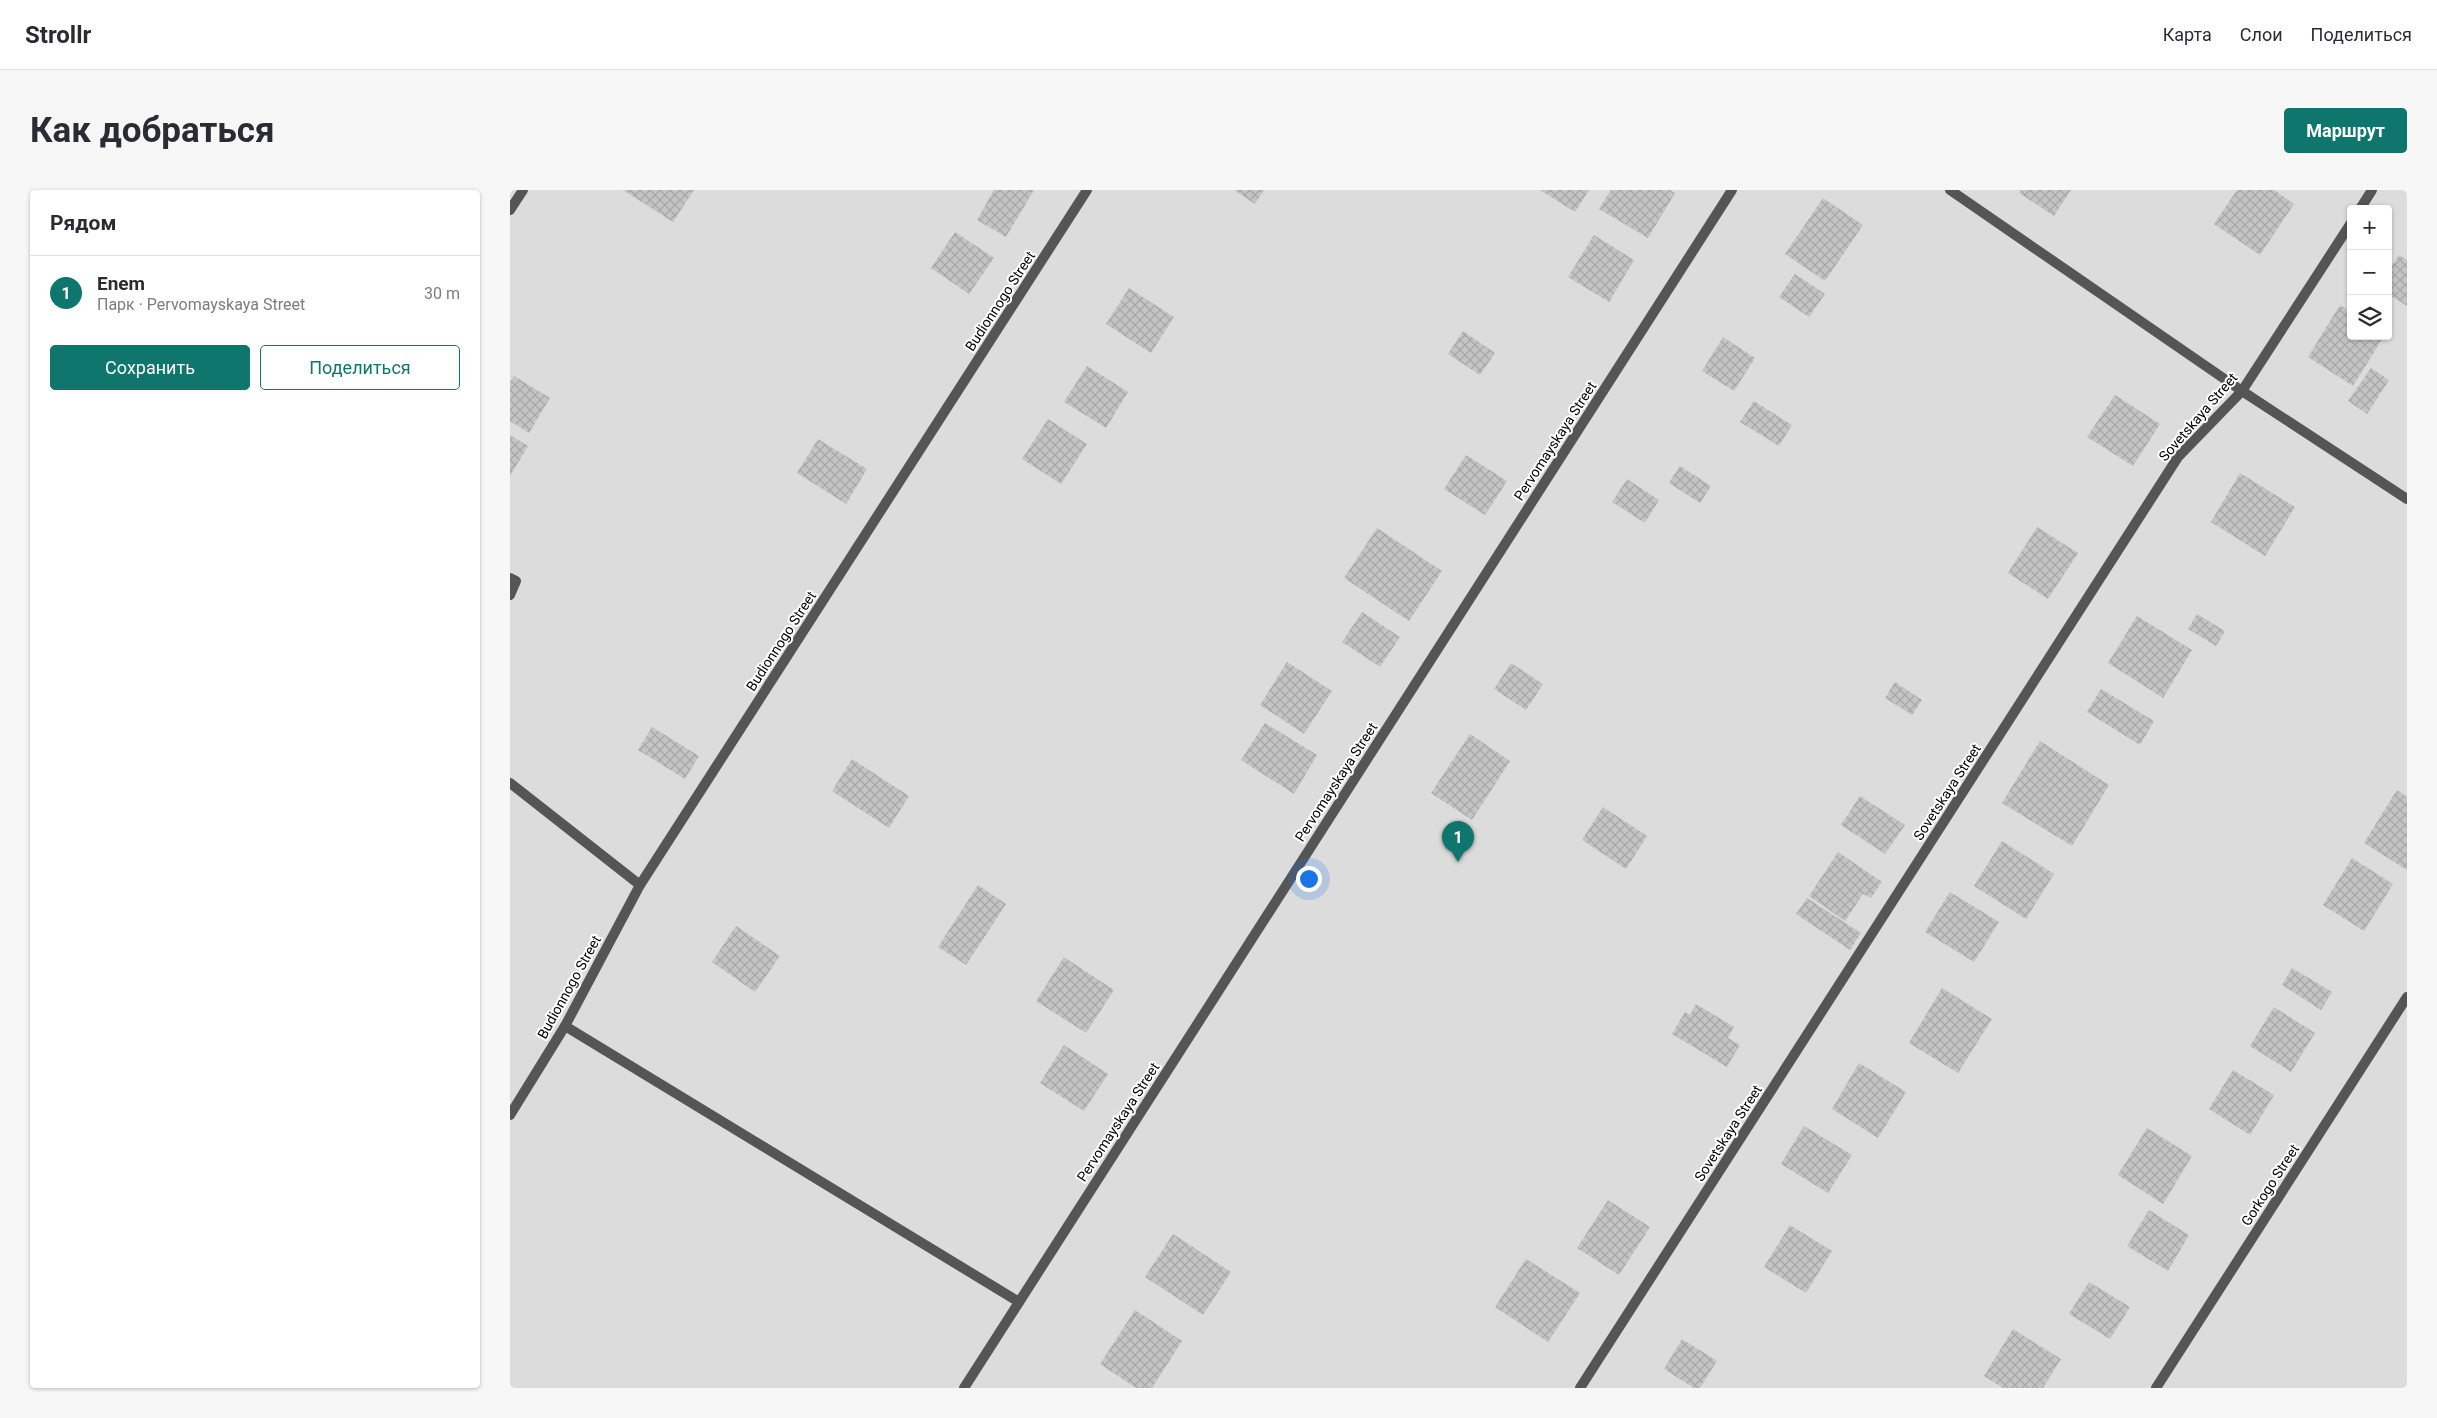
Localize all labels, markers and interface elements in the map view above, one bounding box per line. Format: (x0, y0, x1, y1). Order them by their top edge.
text: Strollr (25, 21, 91, 49)
text: Карта (2163, 24, 2212, 45)
text: Слои (2240, 24, 2283, 45)
text: Поделиться (2311, 24, 2412, 45)
button: Маршрут (2284, 108, 2407, 153)
text: Как добраться (30, 110, 275, 151)
map controls (2347, 205, 2392, 340)
button: + (2347, 205, 2392, 250)
text: Рядом (50, 211, 116, 235)
street label: Budionnogo Street (962, 248, 1038, 354)
button: − (2347, 250, 2392, 295)
text: Enem (97, 272, 145, 295)
text: 1 (61, 284, 71, 303)
text: 30 m (424, 284, 460, 303)
text: Парк · Pervomayskaya Street (97, 295, 305, 314)
button: layers (2347, 295, 2392, 340)
button: Сохранить (50, 345, 250, 390)
button: Поделиться (260, 345, 460, 390)
street label: Sovetskaya Street (2155, 369, 2241, 464)
street label: Pervomayskaya Street (1511, 378, 1600, 503)
street label: Budionnogo Street (743, 588, 819, 694)
street label: Pervomayskaya Street (1292, 719, 1381, 844)
street label: Sovetskaya Street (1910, 741, 1984, 843)
pin: 1 (1442, 821, 1474, 862)
your location (1296, 866, 1322, 892)
street label: Budionnogo Street (534, 932, 604, 1041)
street label: Pervomayskaya Street (1074, 1059, 1163, 1184)
street label: Sovetskaya Street (1691, 1082, 1765, 1184)
street label: Gorkogo Street (2238, 1141, 2302, 1229)

